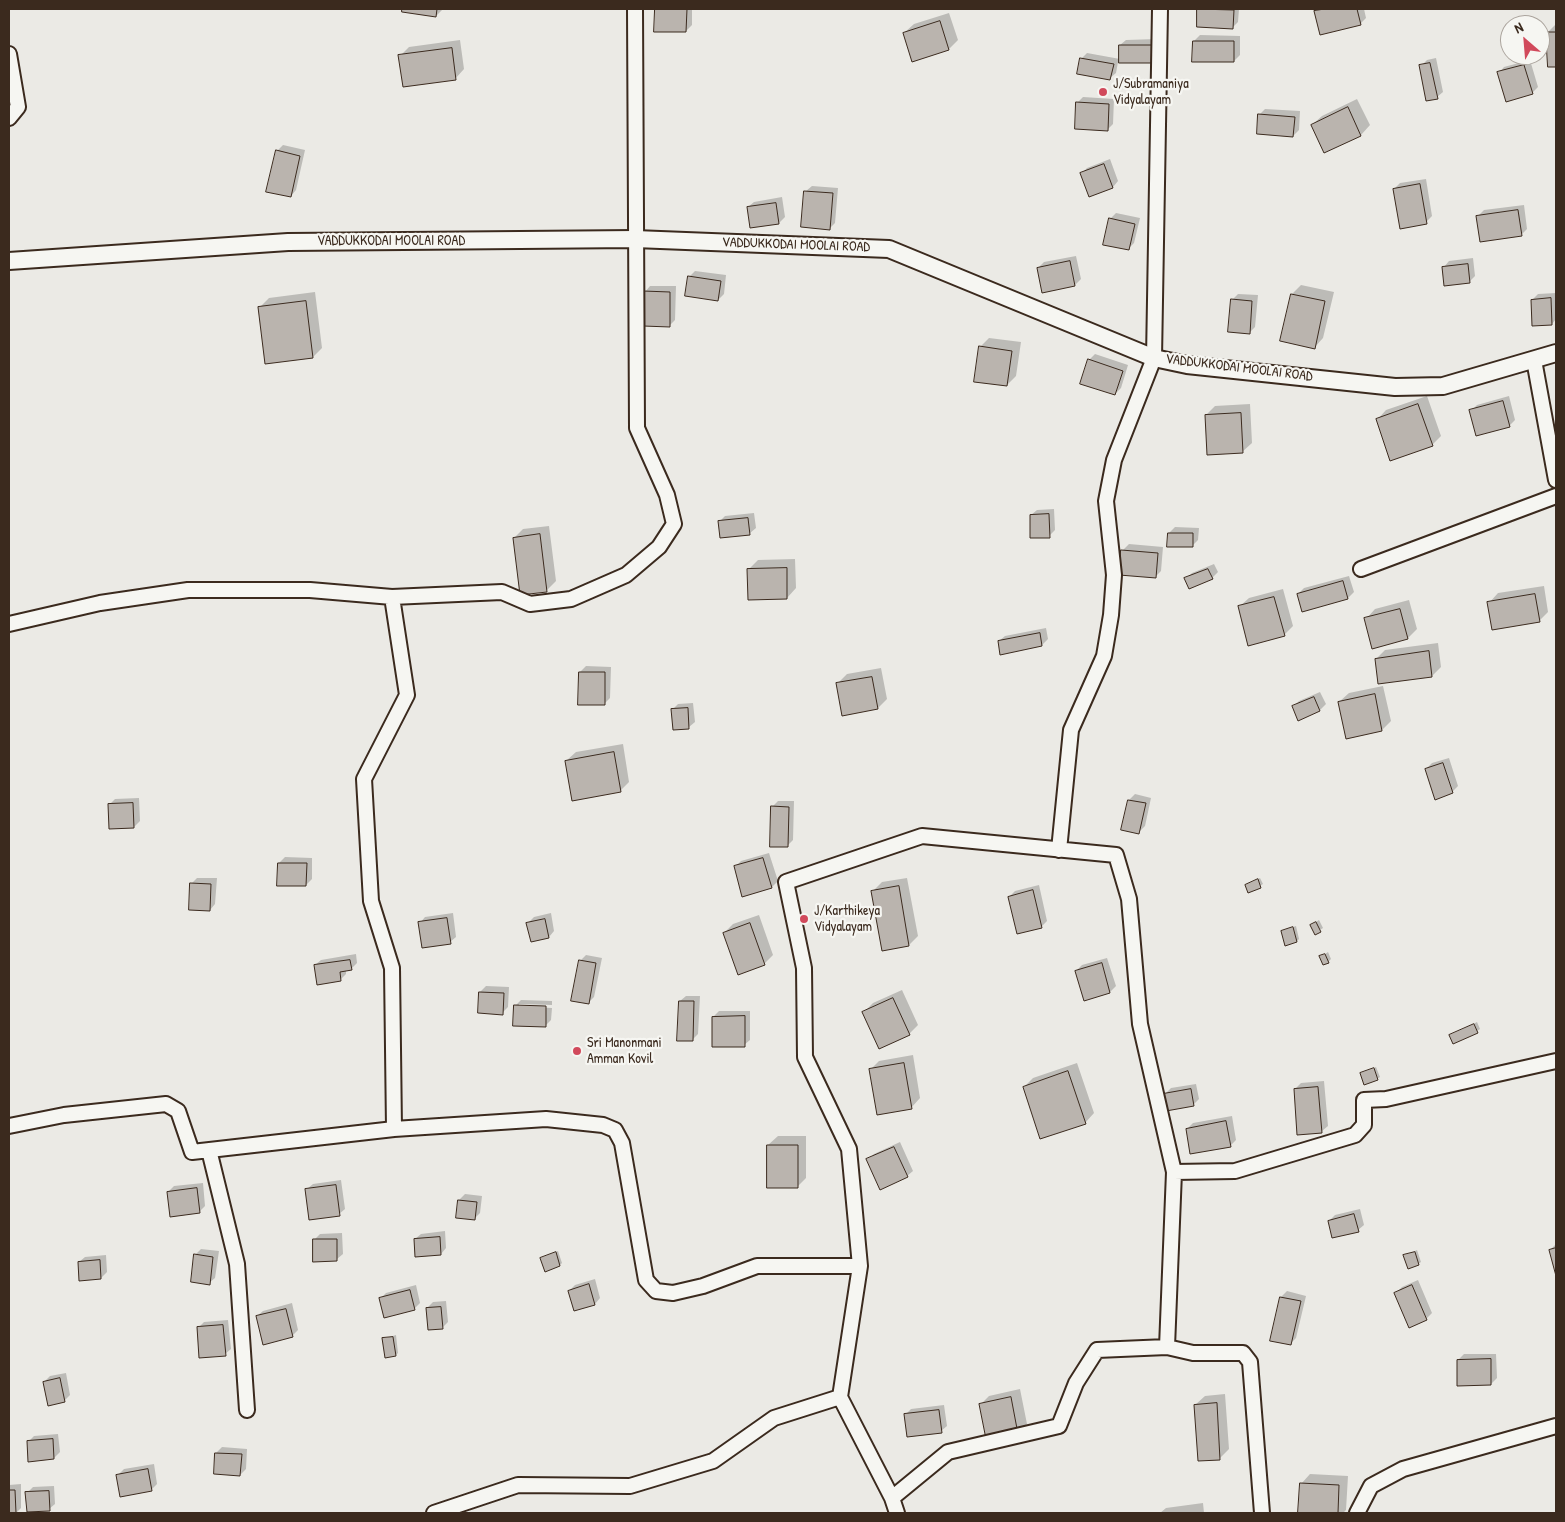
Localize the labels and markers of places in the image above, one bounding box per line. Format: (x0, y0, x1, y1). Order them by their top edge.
place label: J/Subramaniya Vidyalayam (1113, 76, 1189, 108)
marker: J/Subramaniya Vidyalayam (1097, 86, 1109, 98)
place label: J/Karthikeya Vidyalayam (814, 903, 880, 936)
marker: J/Karthikeya Vidyalayam (798, 913, 810, 925)
place label: Sri Manonmani Amman Kovil (587, 1035, 662, 1068)
marker: Sri Manonmani Amman Kovil (571, 1045, 583, 1057)

